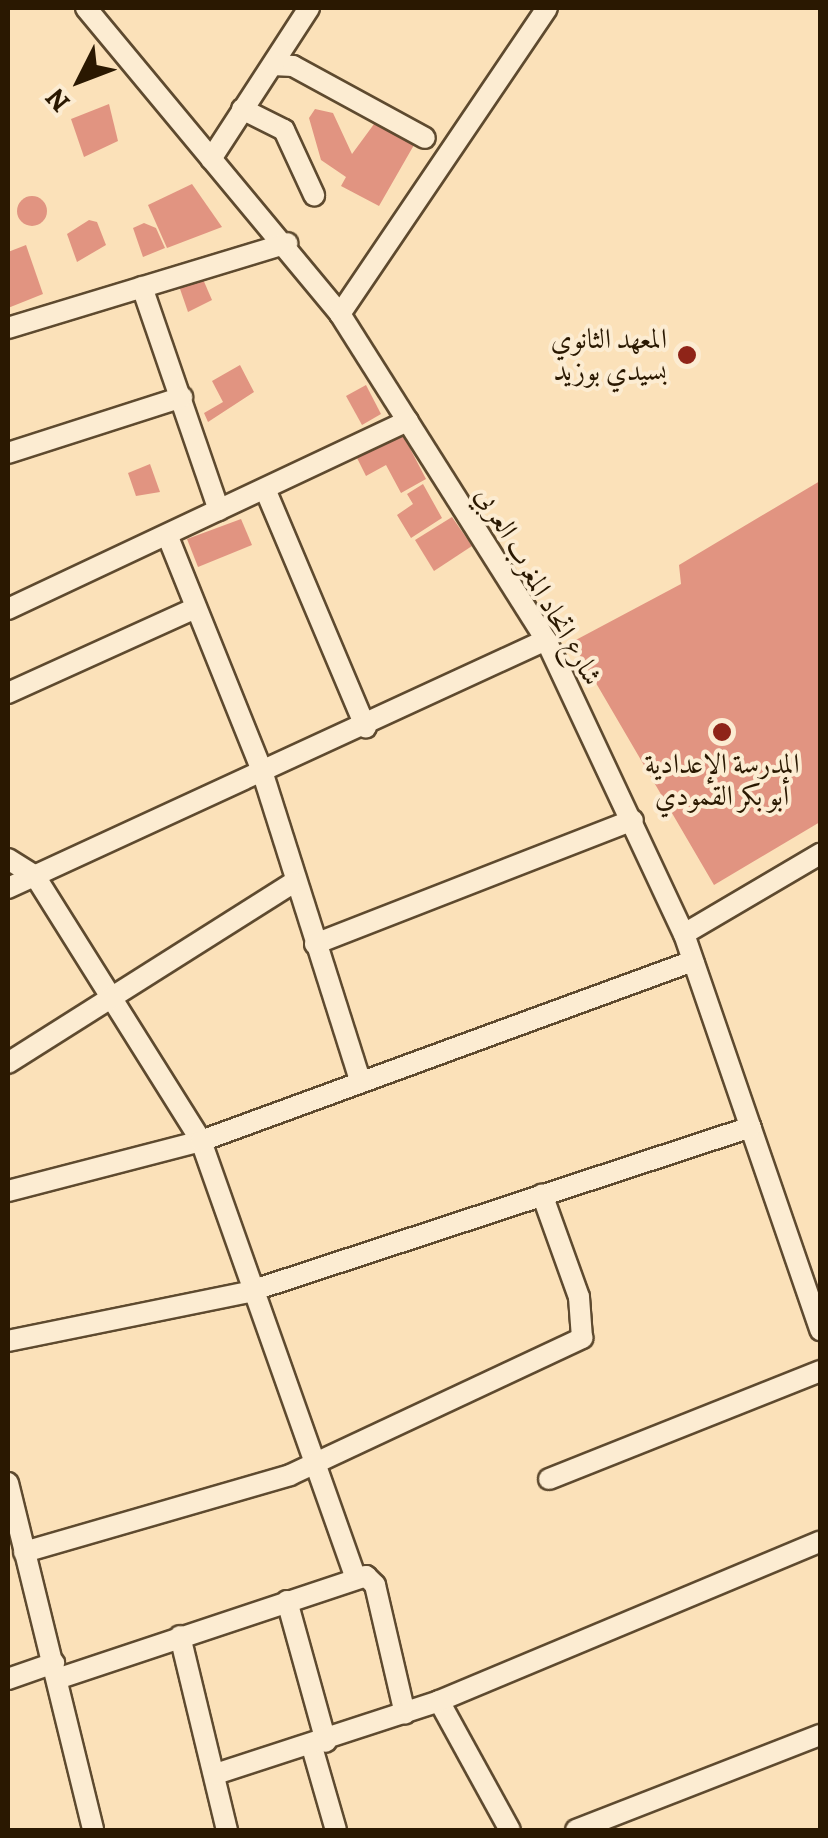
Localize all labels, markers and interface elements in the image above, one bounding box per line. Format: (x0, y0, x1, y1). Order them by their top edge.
north arrow (30, 30, 130, 130)
text: N (37, 80, 79, 120)
place label: المعهد الثانوي بسيدي بوزيد (550, 322, 667, 388)
marker: المعهد الثانوي بسيدي بوزيد (676, 344, 698, 366)
street label: شارع اتحاد المغرب العربي (468, 481, 610, 691)
marker: المدرسة الإعدادية أبو بكر القمودي (711, 721, 733, 743)
place label: المدرسة الإعدادية أبو بكر القمودي (644, 747, 800, 813)

